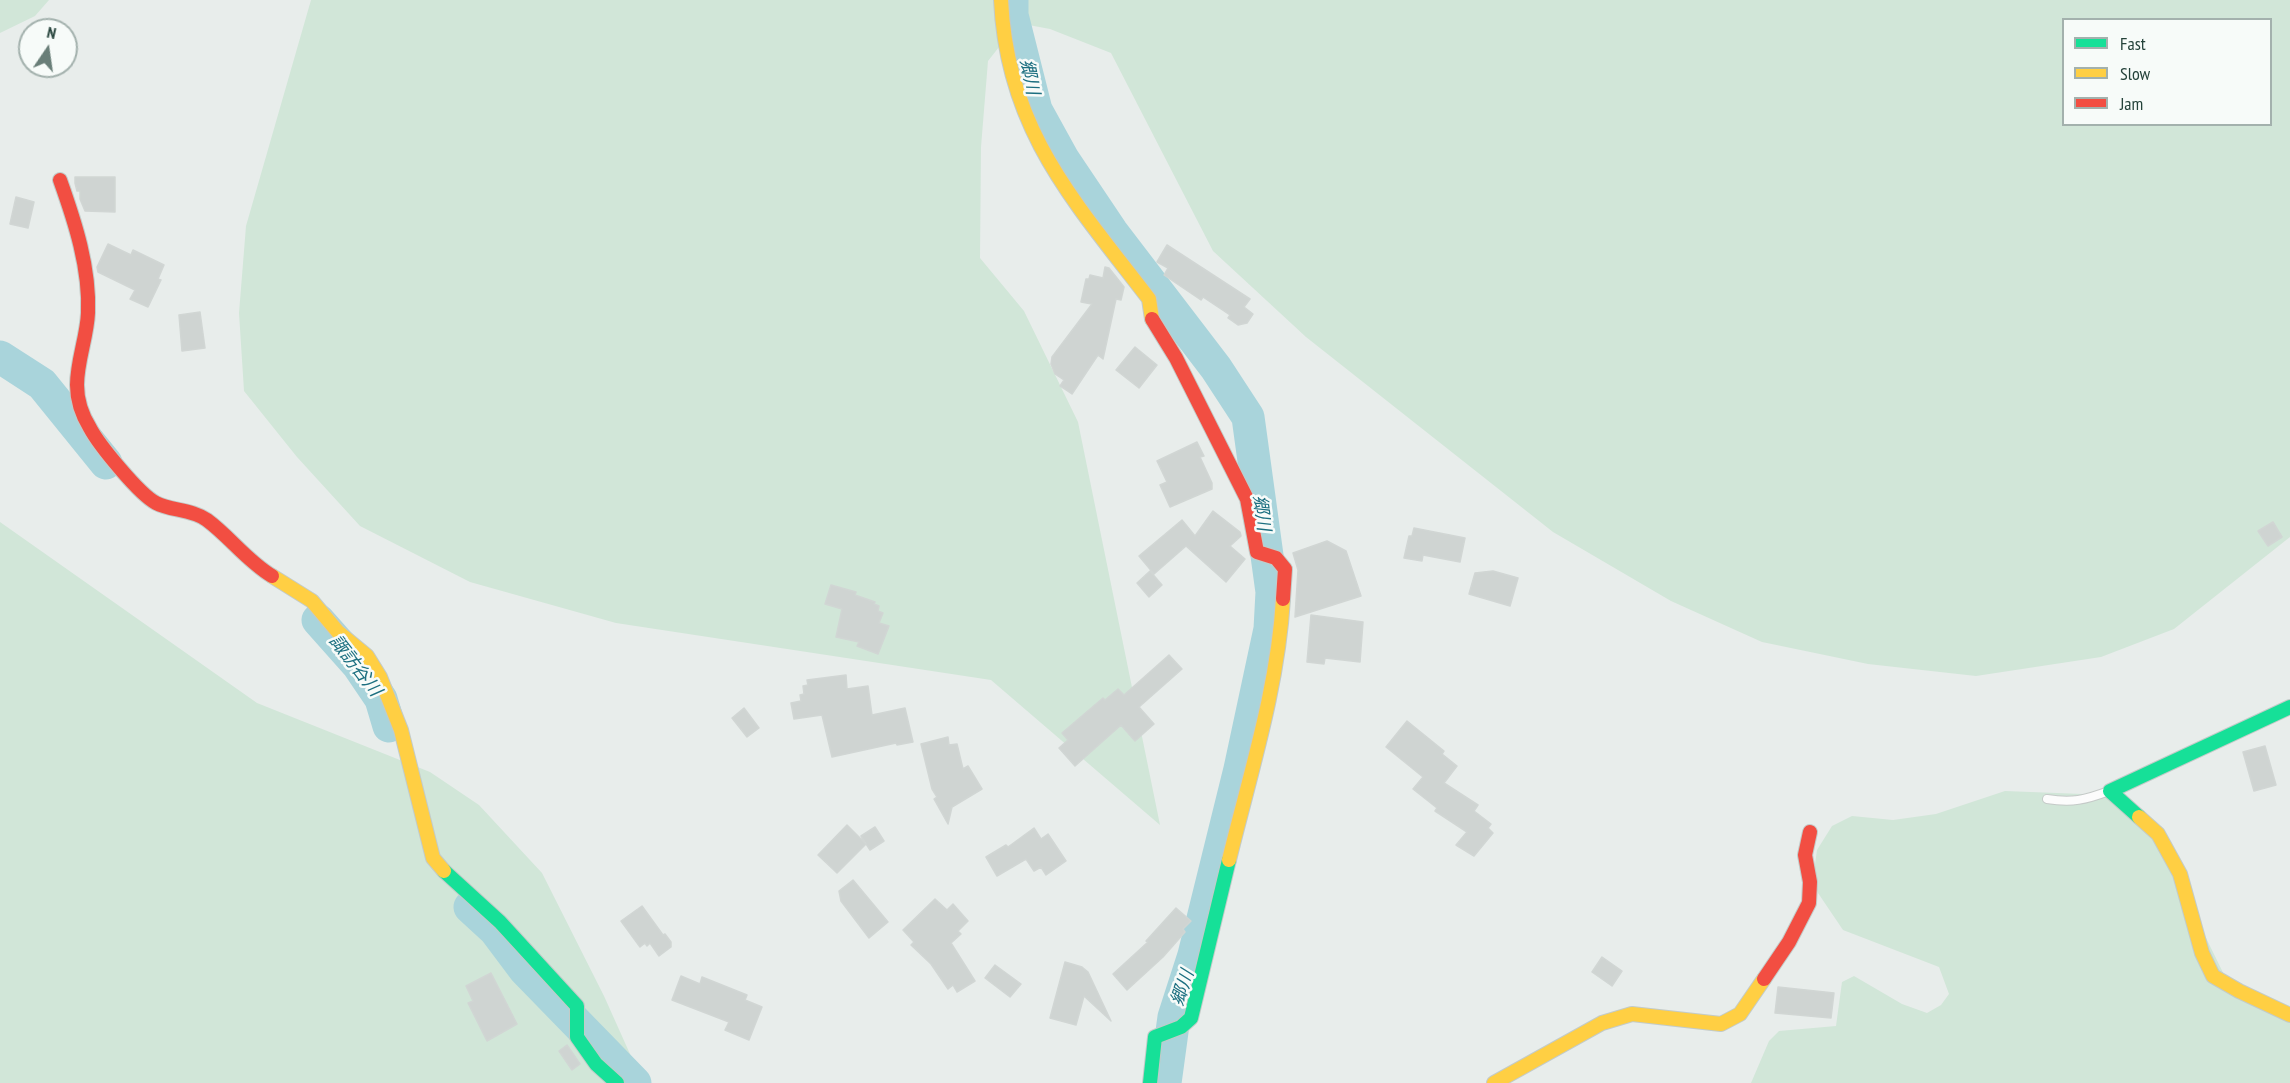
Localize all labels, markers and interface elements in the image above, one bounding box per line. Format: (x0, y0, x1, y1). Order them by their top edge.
north arrow (18, 18, 78, 78)
legend (2062, 18, 2272, 126)
text: N (45, 22, 58, 43)
text: Fast (2120, 32, 2146, 55)
water label: 郷川 (1015, 57, 1043, 97)
text: Slow (2120, 62, 2150, 85)
text: Jam (2120, 92, 2143, 115)
water label: 郷川 (1248, 494, 1274, 532)
water label: 諏訪谷川 (324, 631, 386, 701)
water label: 郷川 (1167, 968, 1199, 1008)

